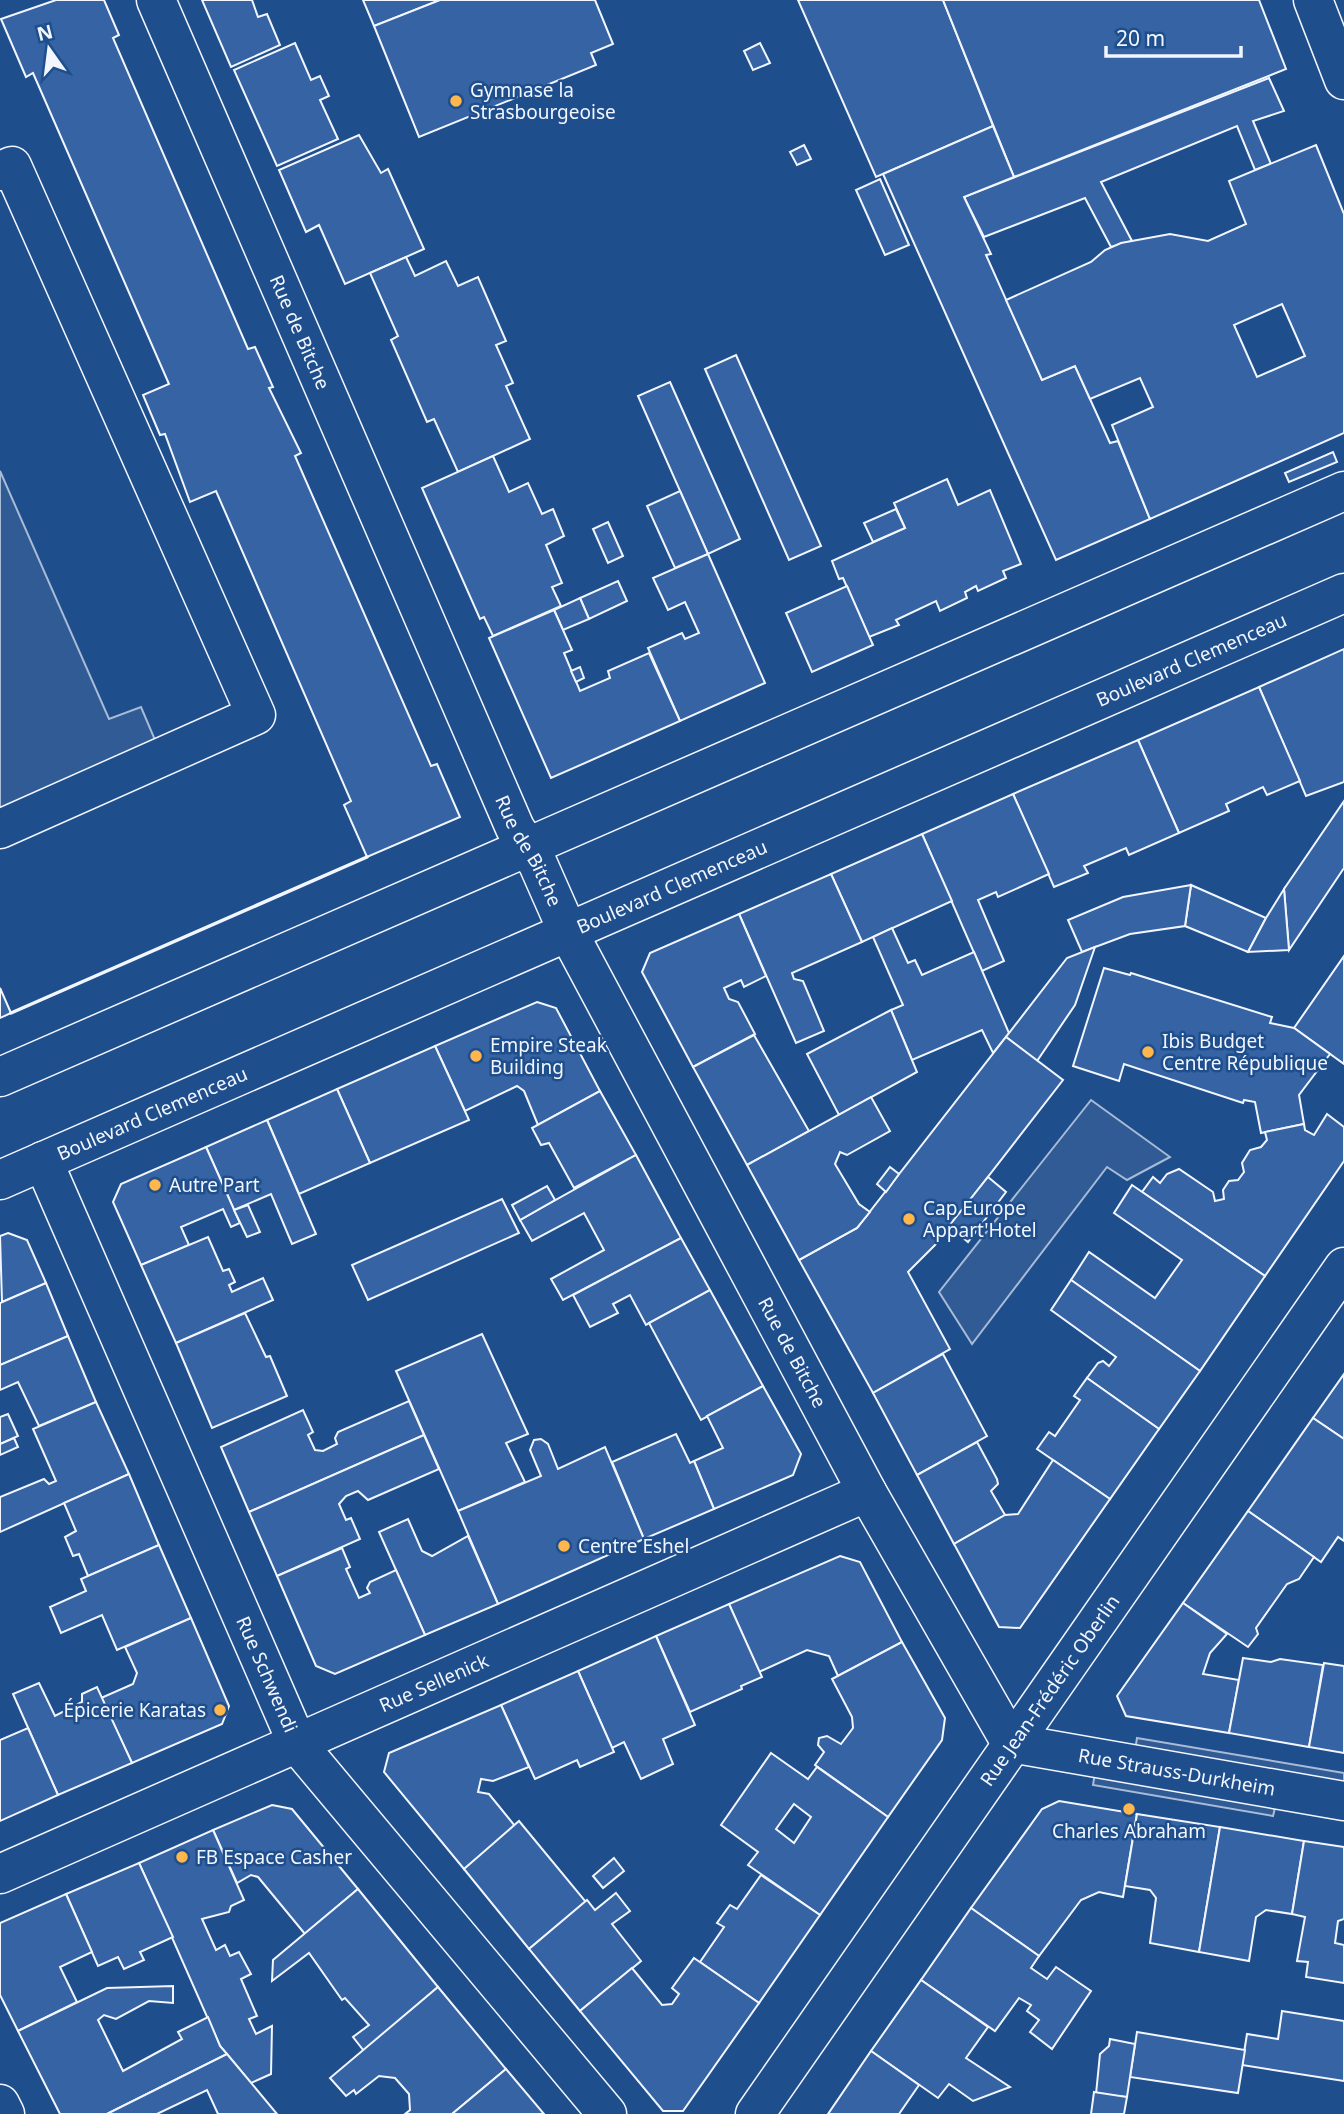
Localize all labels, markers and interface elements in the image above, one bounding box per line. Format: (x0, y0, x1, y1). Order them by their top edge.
north arrow (14, 14, 84, 84)
scale bar (1106, 14, 1241, 58)
text: N (34, 18, 56, 47)
text: 20 m (1116, 24, 1165, 52)
place label: Gymnase la Strasbourgeoise (470, 77, 616, 125)
marker: Gymnase la Strasbourgeoise (448, 93, 464, 109)
street label: Rue de Bitche (264, 271, 336, 393)
street label: Boulevard Clemenceau (1092, 607, 1291, 713)
street label: Rue de Bitche (489, 791, 568, 910)
street label: Boulevard Clemenceau (572, 834, 771, 940)
place label: Ibis Budget Centre République (1162, 1028, 1328, 1076)
place label: Empire Steak Building (490, 1032, 607, 1080)
marker: Ibis Budget Centre République (1140, 1044, 1156, 1060)
marker: Empire Steak Building (468, 1048, 484, 1064)
street label: Boulevard Clemenceau (53, 1061, 251, 1167)
place label: Autre Part (169, 1172, 260, 1198)
marker: Autre Part (147, 1177, 163, 1193)
place label: Cap Europe Appart'Hotel (923, 1195, 1037, 1243)
marker: Cap Europe Appart'Hotel (901, 1211, 917, 1227)
street label: Rue de Bitche (752, 1292, 833, 1412)
place label: Centre Eshel (578, 1533, 689, 1559)
marker: Centre Eshel (556, 1538, 572, 1554)
street label: Rue Jean-Frédéric Oberlin (974, 1589, 1125, 1791)
street label: Rue Schwendi (230, 1612, 304, 1736)
street label: Rue Sellenick (375, 1647, 492, 1718)
place label: Épicerie Karatas (63, 1697, 206, 1723)
marker: Épicerie Karatas (212, 1702, 228, 1718)
street label: Rue Strauss-Durkheim (1076, 1742, 1277, 1802)
marker: Charles Abraham (1121, 1801, 1137, 1817)
place label: Charles Abraham (1052, 1818, 1206, 1844)
place label: FB Espace Casher (196, 1844, 352, 1870)
marker: FB Espace Casher (174, 1849, 190, 1865)

